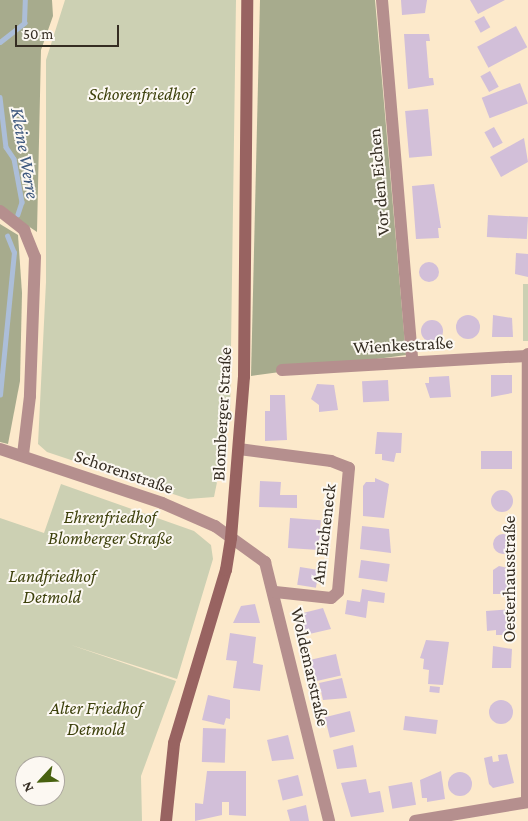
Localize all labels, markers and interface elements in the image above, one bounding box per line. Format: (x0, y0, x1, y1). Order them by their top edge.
scale bar (18, 15, 121, 47)
text: 50 m (23, 26, 53, 42)
park label: Schorenfriedhof (88, 83, 194, 105)
water label: Kleine Werre (6, 106, 44, 200)
street label: Vor den Eichen (364, 127, 394, 237)
street label: Wienkestraße (352, 332, 454, 358)
street label: Blomberger Straße (208, 346, 236, 482)
street label: Schorenstraße (72, 445, 176, 499)
street label: Am Eicheneck (307, 483, 341, 585)
park label: Ehrenfriedhof Blomberger Straße (48, 507, 172, 550)
street label: Oesterhausstraße (498, 515, 520, 643)
park label: Landfriedhof Detmold (8, 566, 96, 608)
street label: Woldemarstraße (286, 606, 334, 728)
park label: Alter Friedhof Detmold (50, 698, 142, 741)
north arrow (15, 756, 65, 806)
text: N (18, 779, 37, 795)

